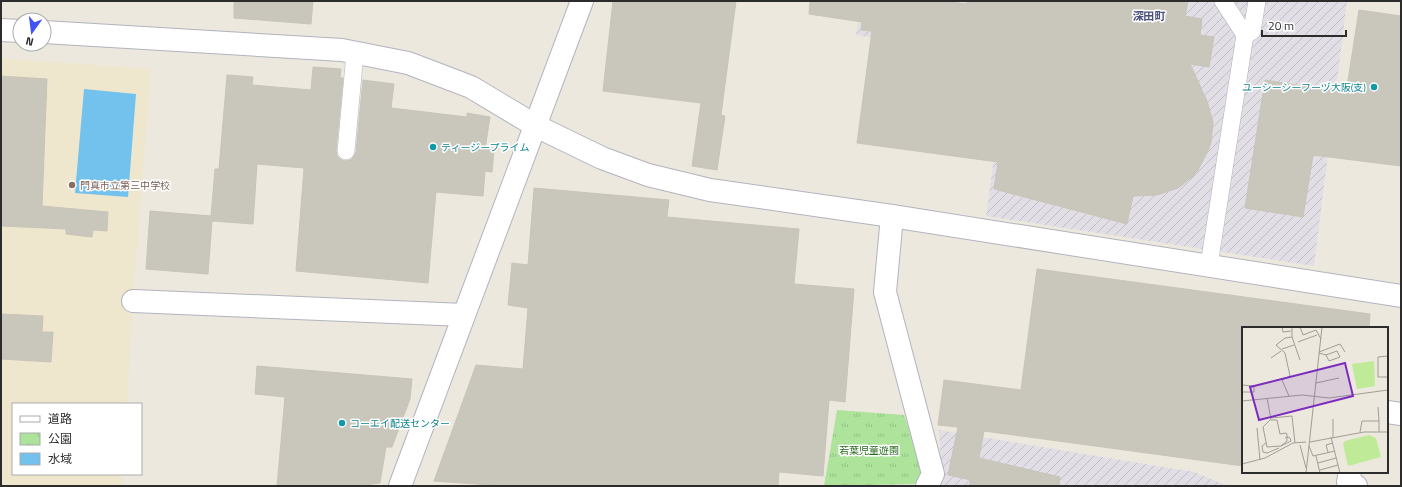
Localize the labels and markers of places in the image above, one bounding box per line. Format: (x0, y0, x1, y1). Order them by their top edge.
place label: ユーシーシーフーヅ大阪(支) (1242, 80, 1366, 95)
marker: ユーシーシーフーヅ大阪(支) (1369, 82, 1379, 92)
place label: ティージープライム (441, 140, 529, 155)
marker: ティージープライム (428, 142, 438, 152)
place label: 門真市立第三中学校 (80, 178, 170, 193)
marker: 門真市立第三中学校 (67, 180, 77, 190)
place label: コーエイ配送センター (350, 416, 450, 431)
marker: コーエイ配送センター (337, 418, 347, 428)

